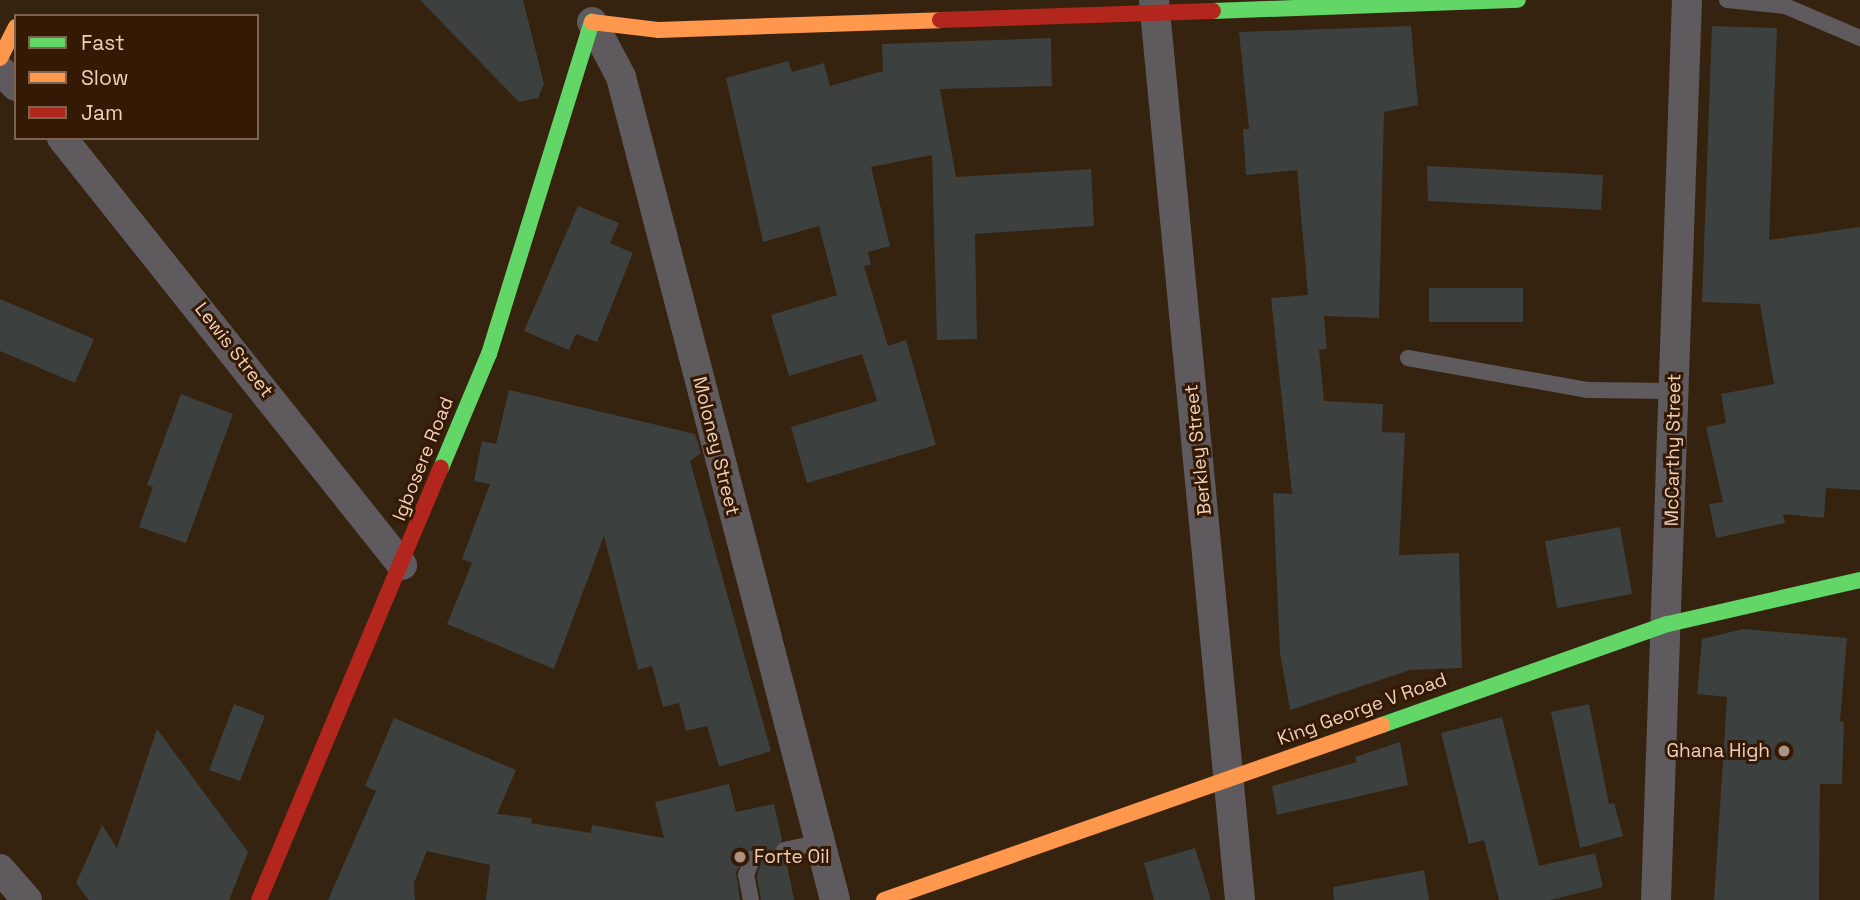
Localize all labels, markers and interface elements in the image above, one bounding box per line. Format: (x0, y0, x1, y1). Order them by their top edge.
legend (14, 14, 259, 140)
text: Fast (81, 29, 125, 56)
text: Slow (81, 64, 129, 91)
text: Jam (81, 99, 123, 126)
street label: Lewis Street (190, 298, 278, 402)
street label: McCarthy Street (1660, 373, 1686, 527)
street label: Moloney Street (688, 374, 744, 518)
street label: Berkley Street (1180, 383, 1216, 517)
street label: Igbosere Road (388, 394, 458, 524)
street label: King George V Road (1274, 668, 1450, 750)
place label: Ghana High (1666, 740, 1770, 762)
marker: Ghana High (1776, 743, 1792, 759)
place label: Forte Oil (754, 846, 830, 868)
marker: Forte Oil (732, 849, 748, 865)

